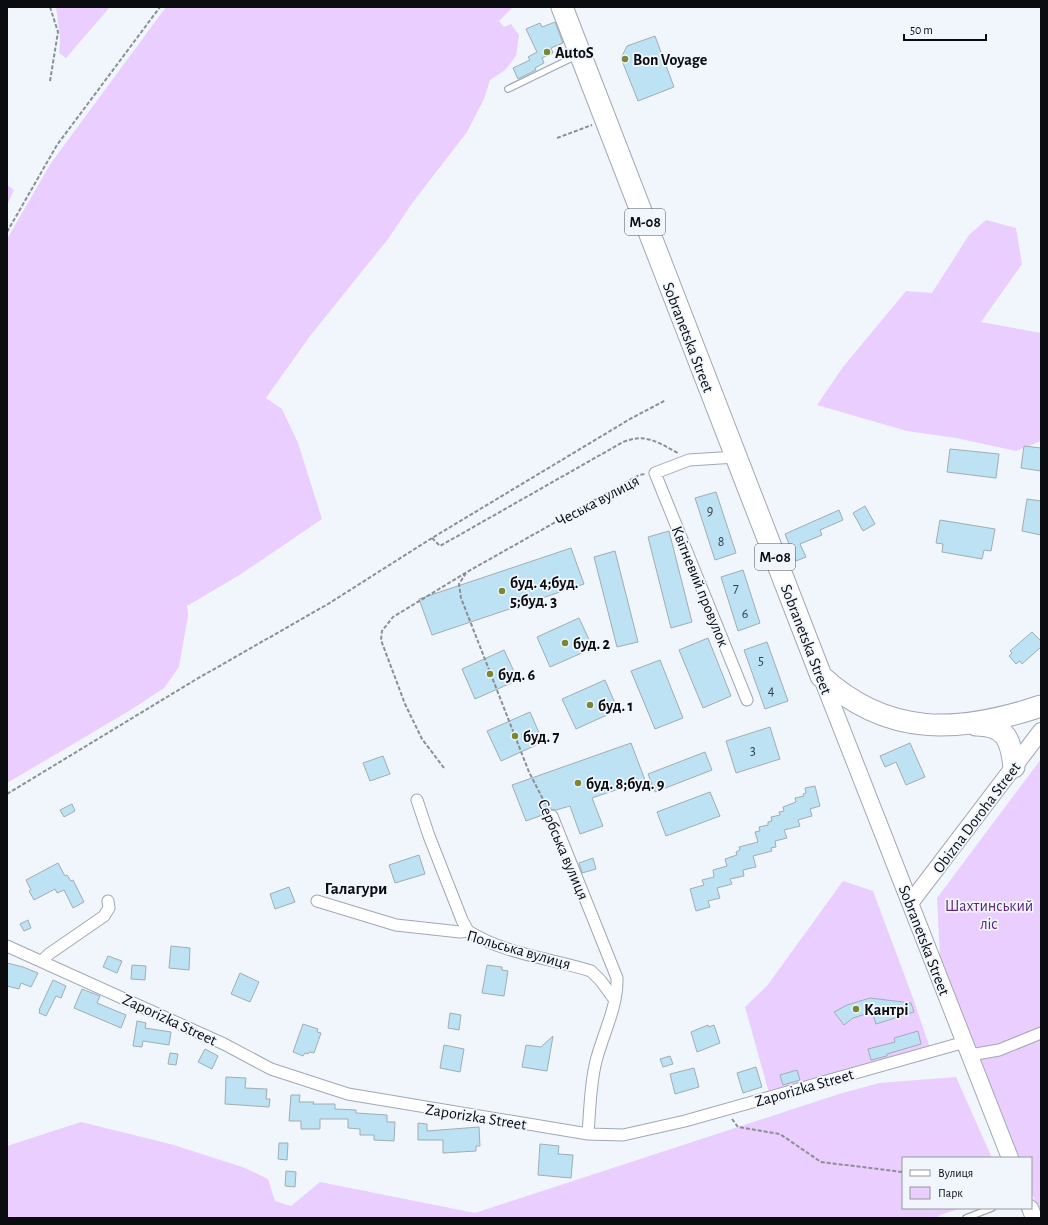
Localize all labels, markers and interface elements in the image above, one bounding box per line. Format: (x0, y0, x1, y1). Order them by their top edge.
scale bar (904, 16, 986, 42)
text: 50 m (910, 24, 933, 36)
place label: AutoS (555, 45, 594, 61)
marker: AutoS (542, 47, 552, 57)
place label: Bon Voyage (633, 52, 708, 69)
marker: Bon Voyage (620, 54, 630, 64)
road number: М-08 (625, 209, 665, 235)
street label: Sobranetska Street (660, 280, 716, 395)
street label: Чеська вулиця (553, 472, 642, 530)
house number: 9 (707, 504, 713, 518)
street label: Квітневий провулок (668, 524, 732, 650)
house number: 8 (718, 535, 724, 549)
road number: М-08 (755, 544, 795, 570)
place label: буд. 4;буд. 5;буд. 3 (510, 575, 578, 610)
house number: 7 (733, 581, 739, 595)
street label: Sobranetska Street (778, 582, 834, 697)
marker: буд. 4;буд. 5;буд. 3 (497, 586, 507, 596)
house number: 6 (742, 607, 748, 621)
place label: буд. 2 (573, 636, 611, 653)
marker: буд. 2 (560, 638, 570, 648)
house number: 5 (758, 654, 764, 668)
place label: буд. 6 (498, 667, 536, 684)
marker: буд. 6 (485, 669, 495, 679)
house number: 4 (768, 684, 775, 698)
place label: буд. 1 (598, 698, 633, 715)
marker: буд. 1 (585, 700, 595, 710)
place label: буд. 7 (523, 729, 560, 746)
marker: буд. 7 (510, 731, 520, 741)
house number: 3 (750, 744, 756, 758)
street label: Obizna Doroha Street (930, 759, 1024, 876)
place label: буд. 8;буд. 9 (586, 776, 665, 793)
marker: буд. 8;буд. 9 (573, 778, 583, 788)
street label: Сербська вулиця (534, 797, 591, 902)
district label: Галагури (325, 880, 387, 898)
street label: Sobranetska Street (896, 883, 952, 998)
park label: Шахтинський ліс (945, 898, 1033, 932)
street label: Польська вулиця (465, 927, 573, 973)
street label: Zaporizka Street (120, 991, 219, 1049)
place label: Кантрі (864, 1002, 909, 1018)
marker: Кантрі (851, 1004, 861, 1014)
street label: Zaporizka Street (753, 1066, 855, 1110)
street label: Zaporizka Street (424, 1101, 527, 1133)
legend (902, 1157, 1032, 1209)
text: Вулиця (938, 1167, 973, 1180)
text: Парк (938, 1187, 963, 1199)

